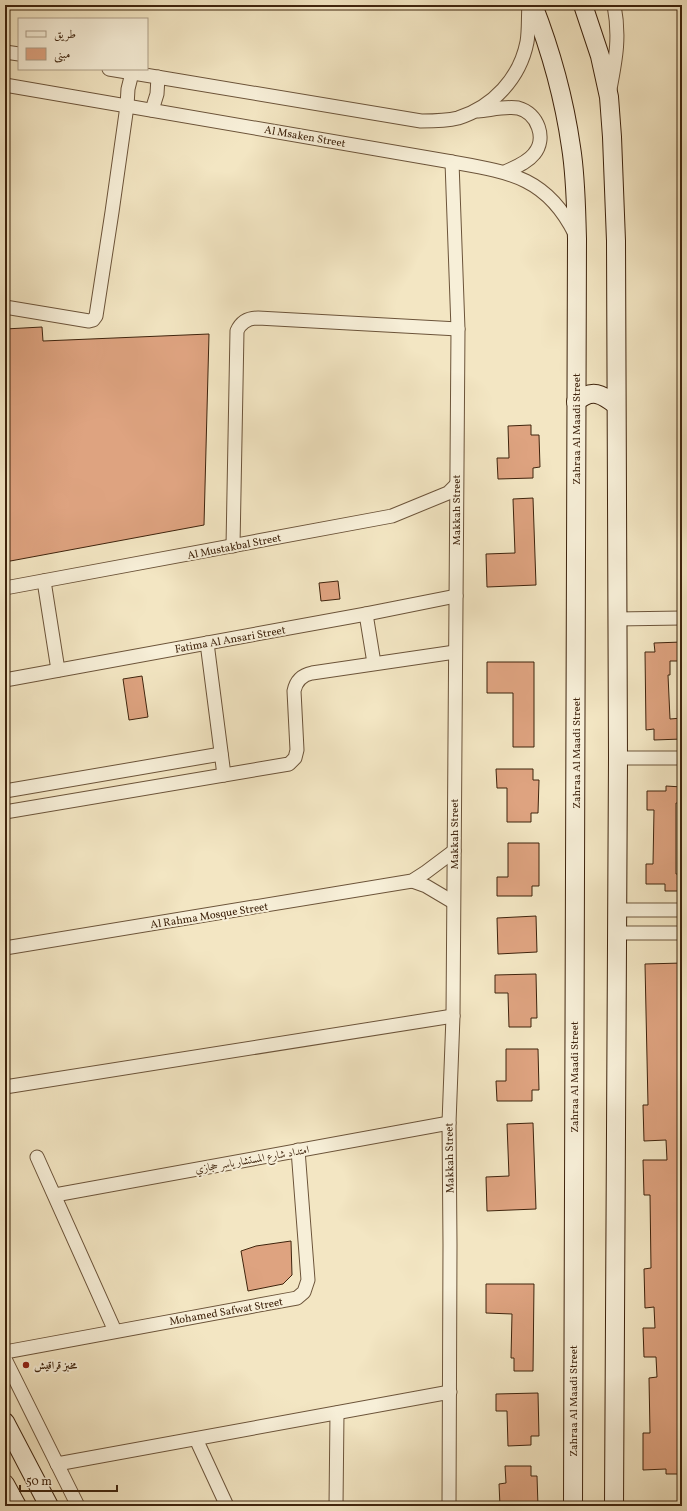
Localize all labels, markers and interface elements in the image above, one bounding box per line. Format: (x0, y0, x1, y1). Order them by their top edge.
legend (18, 18, 148, 70)
text: طريق (54, 27, 76, 43)
text: مبنى (54, 47, 70, 63)
street label: Al Msaken Street (263, 123, 347, 152)
street label: Zahraa Al Maadi Street (570, 373, 585, 485)
street label: Makkah Street (450, 474, 465, 545)
street label: Al Mustakbal Street (186, 531, 283, 564)
street label: Fatima Al Ansari Street (174, 623, 287, 658)
street label: Zahraa Al Maadi Street (570, 697, 585, 809)
street label: Makkah Street (448, 798, 463, 869)
street label: Al Rahma Mosque Street (149, 900, 269, 933)
street label: Zahraa Al Maadi Street (568, 1021, 583, 1133)
street label: Makkah Street (442, 1122, 459, 1193)
street label: امتداد شارع المستشار ياسر حجازي (194, 1143, 311, 1179)
street label: Mohamed Safwat Street (168, 1295, 284, 1330)
street label: Zahraa Al Maadi Street (567, 1345, 582, 1457)
place label: مخبز قراقيش (34, 1359, 77, 1374)
marker: مخبز قراقيش (21, 1360, 31, 1370)
scale bar (20, 1467, 117, 1493)
text: 50 m (26, 1474, 52, 1490)

